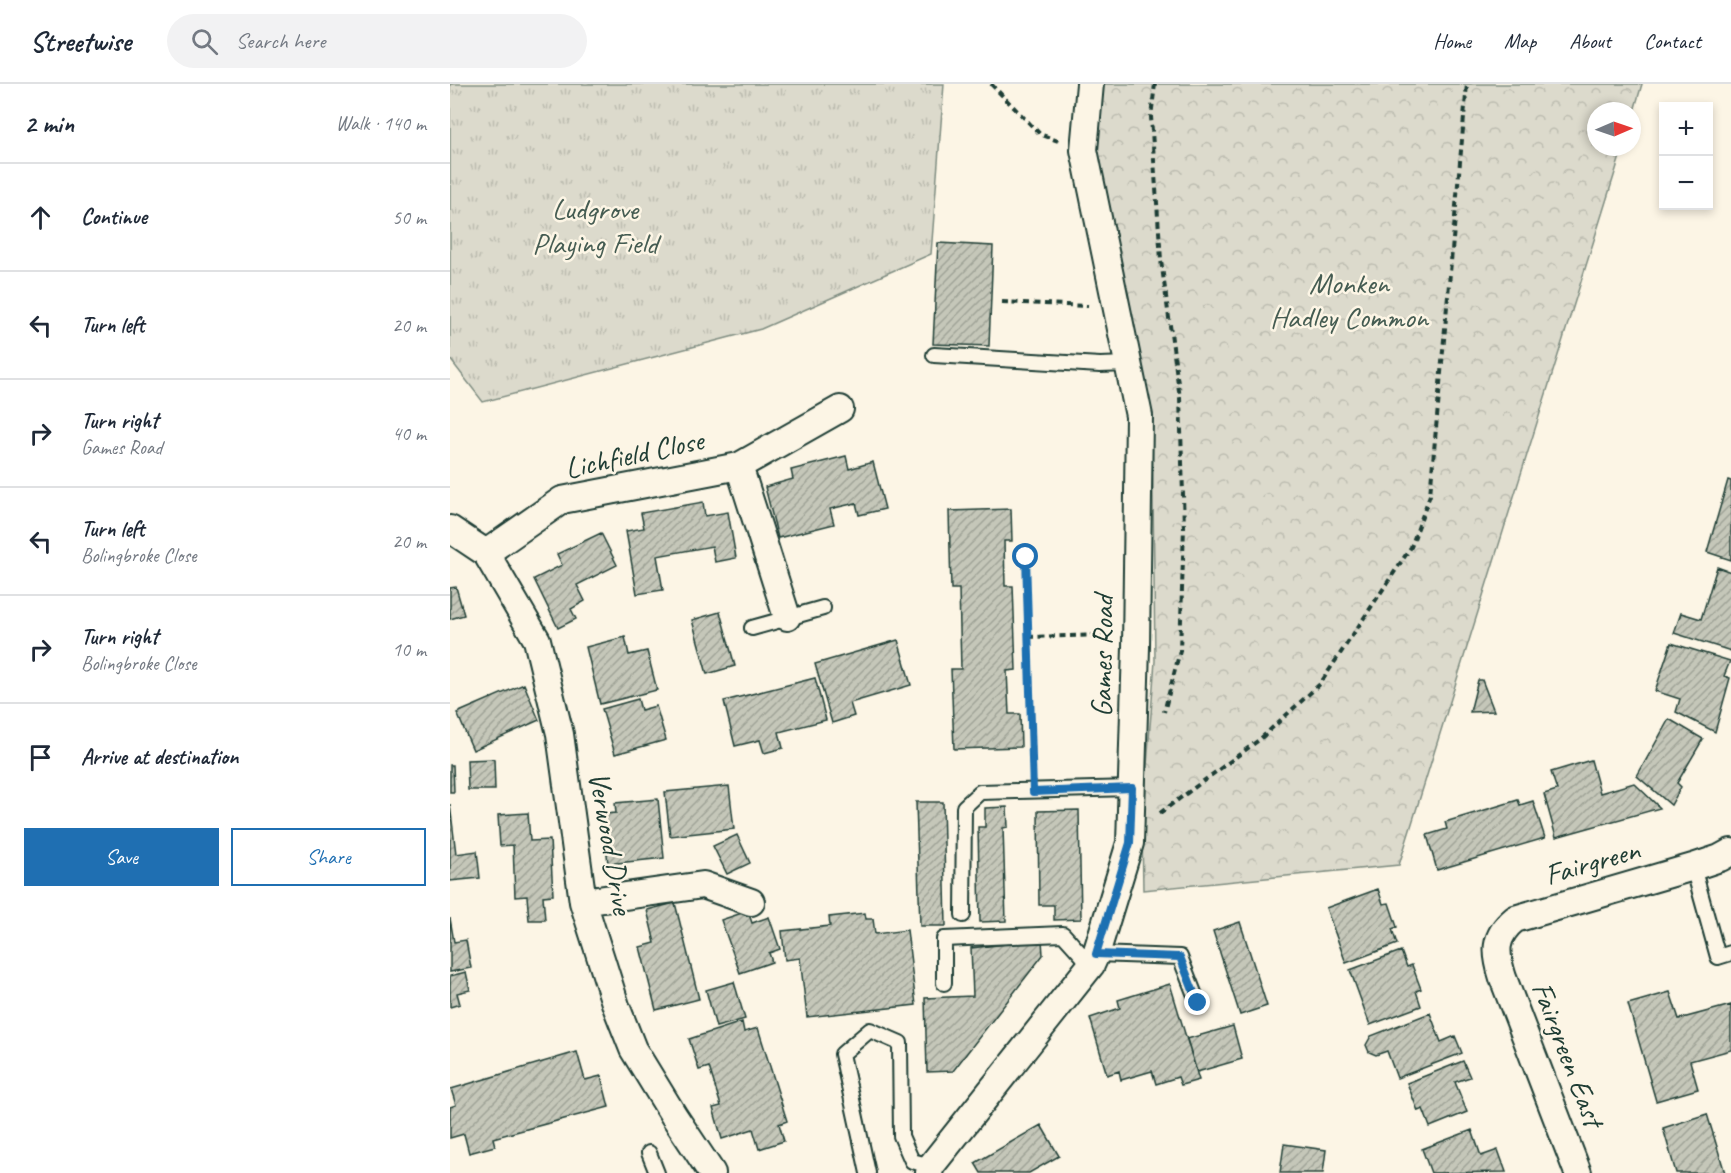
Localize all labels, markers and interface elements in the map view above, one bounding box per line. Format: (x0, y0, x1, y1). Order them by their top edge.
search box (167, 14, 587, 68)
text: Streetwise (30, 24, 131, 59)
icon: search (188, 25, 221, 58)
text: Search here (236, 27, 325, 55)
text: Home (1433, 28, 1471, 54)
text: Map (1504, 28, 1536, 54)
text: About (1569, 28, 1611, 54)
text: Contact (1644, 28, 1701, 54)
north arrow (1587, 102, 1641, 156)
map controls (1659, 102, 1713, 210)
button: + (1659, 102, 1713, 156)
text: 2 min (24, 107, 74, 140)
text: Walk · 140 m (336, 111, 426, 136)
button: − (1659, 156, 1713, 210)
park label: Ludgrove Playing Field (532, 190, 662, 262)
icon: ahead (24, 201, 57, 234)
text: Continue (81, 203, 147, 231)
text: 50 m (392, 205, 426, 230)
park label: Monken Hadley Common (1270, 264, 1430, 336)
icon: left (24, 309, 57, 342)
text: Turn left (81, 311, 145, 339)
text: 20 m (392, 313, 426, 338)
text: Turn right (81, 407, 158, 435)
icon: right (24, 417, 57, 450)
street label: Lichfield Close (561, 420, 709, 487)
text: 40 m (392, 421, 426, 446)
text: Games Road (81, 435, 162, 460)
text: Turn left (81, 515, 145, 543)
icon: left (24, 525, 57, 558)
text: 20 m (392, 529, 426, 554)
text: Bolingbroke Close (81, 543, 197, 568)
route start (1012, 543, 1038, 569)
street label: Games Road (1082, 590, 1122, 717)
text: Turn right (81, 623, 158, 651)
icon: right (24, 633, 57, 666)
text: 10 m (392, 637, 426, 662)
text: Bolingbroke Close (81, 651, 197, 676)
icon: arrive (24, 741, 57, 774)
text: Arrive at destination (81, 743, 238, 771)
street label: Verwood Drive (580, 769, 643, 919)
button: Save (24, 828, 219, 886)
button: Share (231, 828, 426, 886)
street label: Fairgreen (1540, 830, 1645, 894)
street label: Fairgreen East (1523, 976, 1614, 1136)
route end (1184, 989, 1210, 1015)

